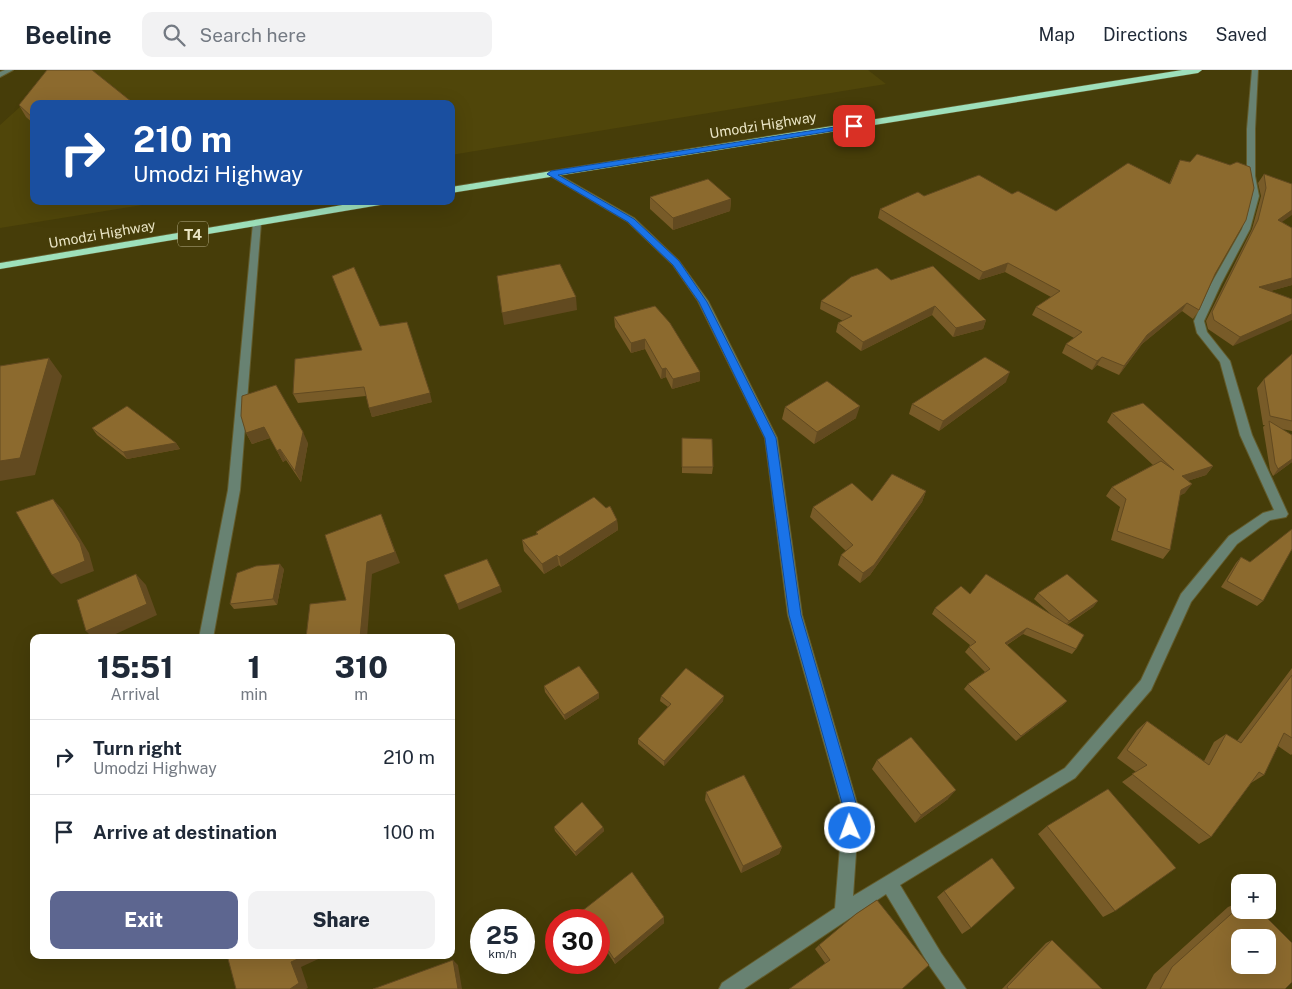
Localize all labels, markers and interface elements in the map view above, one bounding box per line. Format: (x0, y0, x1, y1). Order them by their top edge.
search box (142, 12, 492, 57)
text: Beeline (25, 21, 112, 49)
icon: search (160, 21, 188, 49)
text: Search here (200, 24, 306, 46)
text: Map (1038, 24, 1075, 45)
text: Directions (1103, 24, 1188, 45)
text: Saved (1216, 24, 1267, 45)
pin (833, 105, 875, 147)
street label: Umodzi Highway (708, 109, 818, 141)
icon: arrive (840, 112, 868, 140)
text: 210 m (133, 119, 232, 160)
icon: right (50, 120, 115, 185)
text: Umodzi Highway (133, 161, 303, 187)
street label: Umodzi Highway (47, 217, 157, 251)
road number: T4 (178, 222, 208, 246)
text: 15:51 (97, 649, 173, 685)
text: 1 (247, 649, 261, 685)
text: 310 (335, 649, 388, 685)
text: Arrival (111, 685, 160, 704)
text: min (240, 685, 268, 704)
text: m (354, 685, 368, 704)
text: Turn right (93, 737, 182, 759)
icon: right (50, 743, 78, 771)
text: 210 m (383, 746, 435, 768)
text: Umodzi Highway (93, 759, 217, 778)
position arrow (823, 801, 875, 853)
icon: arrive (50, 818, 78, 846)
text: Arrive at destination (93, 821, 277, 843)
text: 100 m (383, 821, 435, 843)
map controls (1231, 874, 1276, 974)
button: + (1231, 874, 1276, 919)
button: Exit (50, 891, 238, 949)
button: Share (248, 891, 435, 949)
speed limit sign: 30 (545, 909, 610, 974)
text: 25 (486, 920, 519, 950)
button: − (1231, 929, 1276, 974)
text: km/h (488, 947, 517, 961)

